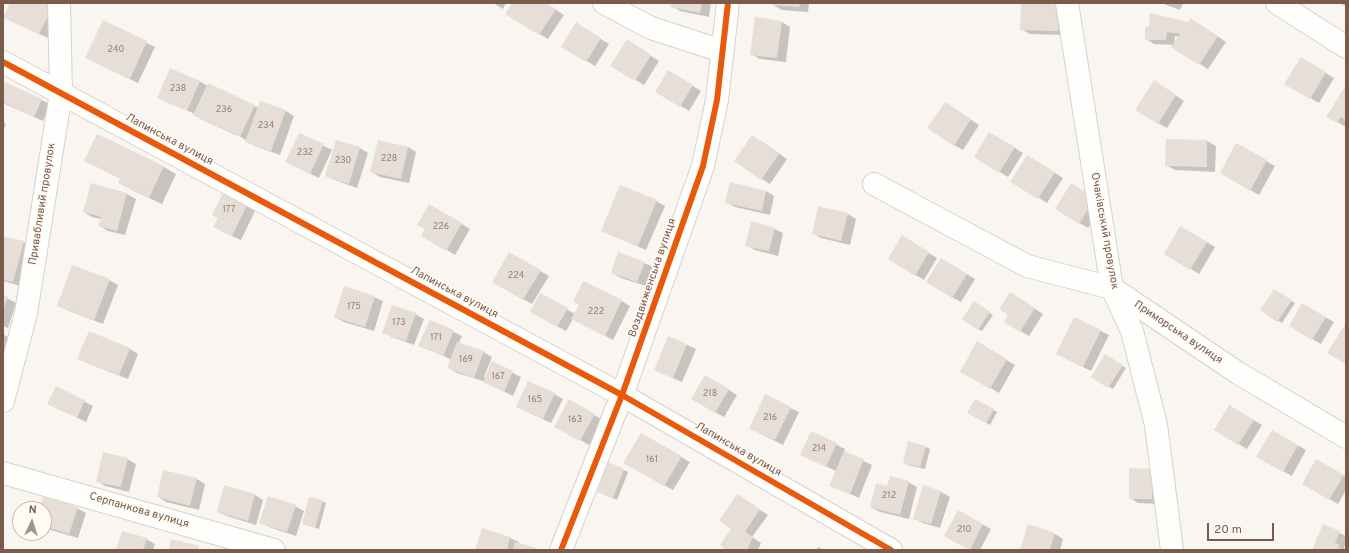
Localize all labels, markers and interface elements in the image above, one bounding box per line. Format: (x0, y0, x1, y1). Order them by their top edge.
house number: 240 (108, 45, 124, 55)
house number: 238 (170, 84, 186, 94)
house number: 236 (216, 105, 232, 115)
street label: Лапинська вулиця (123, 111, 215, 169)
house number: 234 (258, 121, 274, 131)
street label: Привабливий провулок (27, 142, 59, 266)
house number: 232 (297, 148, 313, 158)
house number: 228 (381, 154, 397, 164)
house number: 230 (335, 156, 351, 166)
street label: Очаківський провулок (1087, 171, 1121, 291)
house number: 177 (222, 205, 236, 215)
street label: Воздвиженська вулиця (626, 217, 680, 339)
house number: 226 (433, 222, 449, 232)
street label: Лапинська вулиця (408, 264, 500, 322)
house number: 224 (508, 271, 524, 281)
street label: Приморська вулиця (1131, 298, 1225, 368)
house number: 175 (347, 302, 361, 312)
house number: 222 (588, 307, 604, 317)
house number: 173 (392, 318, 406, 328)
house number: 171 (430, 333, 442, 343)
house number: 169 (459, 355, 473, 365)
house number: 167 (491, 372, 505, 382)
house number: 218 (703, 389, 717, 399)
house number: 165 (528, 395, 542, 405)
house number: 216 (763, 413, 777, 423)
house number: 163 (568, 415, 582, 425)
street label: Лапинська вулиця (693, 420, 783, 480)
house number: 214 (812, 444, 826, 454)
house number: 161 (646, 455, 658, 465)
street label: Серпанкова вулиця (88, 490, 190, 532)
house number: 212 (882, 491, 896, 501)
north arrow (12, 501, 52, 541)
text: N (28, 503, 37, 517)
scale bar (1209, 515, 1276, 541)
text: 20 m (1214, 522, 1242, 538)
house number: 210 (957, 525, 971, 535)

